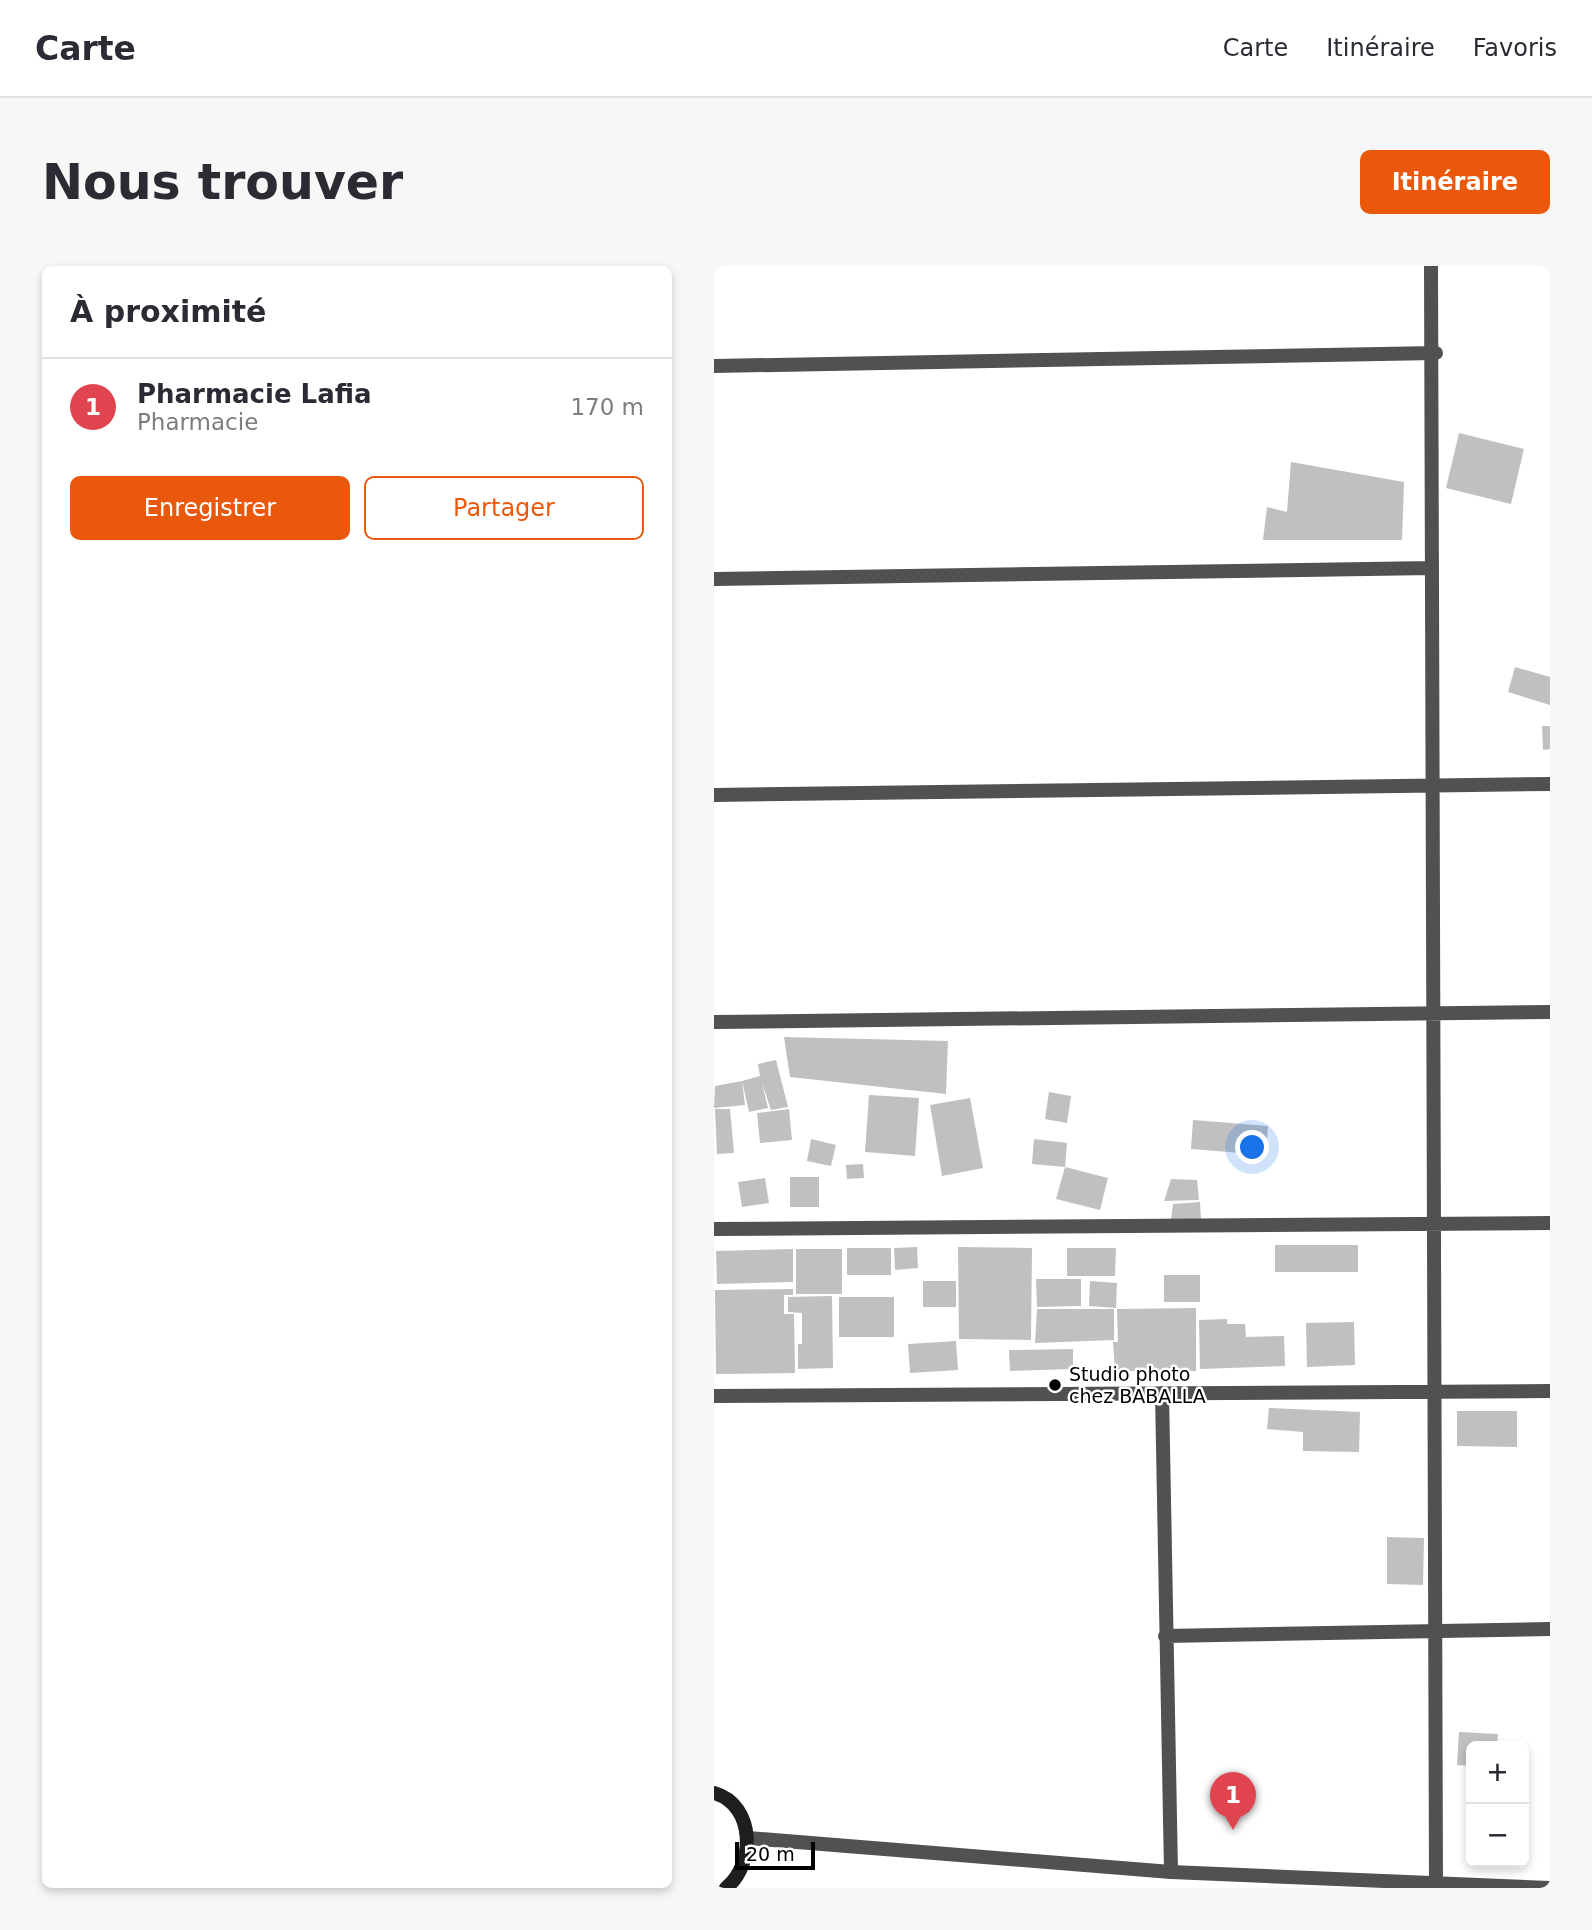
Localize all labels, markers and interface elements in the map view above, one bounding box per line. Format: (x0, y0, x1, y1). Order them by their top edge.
text: Carte (35, 29, 136, 68)
text: Carte (1223, 34, 1288, 62)
text: Itinéraire (1326, 34, 1435, 62)
text: Favoris (1473, 34, 1557, 62)
button: Itinéraire (1360, 150, 1550, 214)
text: Nous trouver (42, 154, 403, 211)
text: À proximité (70, 294, 266, 329)
text: Pharmacie Lafia (137, 379, 372, 409)
text: 1 (85, 394, 101, 420)
text: 170 m (570, 394, 644, 420)
text: Pharmacie (137, 409, 258, 435)
button: Enregistrer (70, 476, 350, 540)
button: Partager (364, 476, 644, 540)
your location (1235, 1130, 1269, 1164)
place label: Studio photo chez BABALLA (1069, 1363, 1206, 1407)
marker: Studio photo chez BABALLA (1047, 1377, 1063, 1393)
map controls (1466, 1741, 1529, 1867)
button: + (1466, 1741, 1529, 1804)
pin: 1 (1210, 1772, 1256, 1830)
button: − (1466, 1804, 1529, 1867)
scale bar (735, 1839, 816, 1871)
text: 20 m (746, 1843, 795, 1865)

